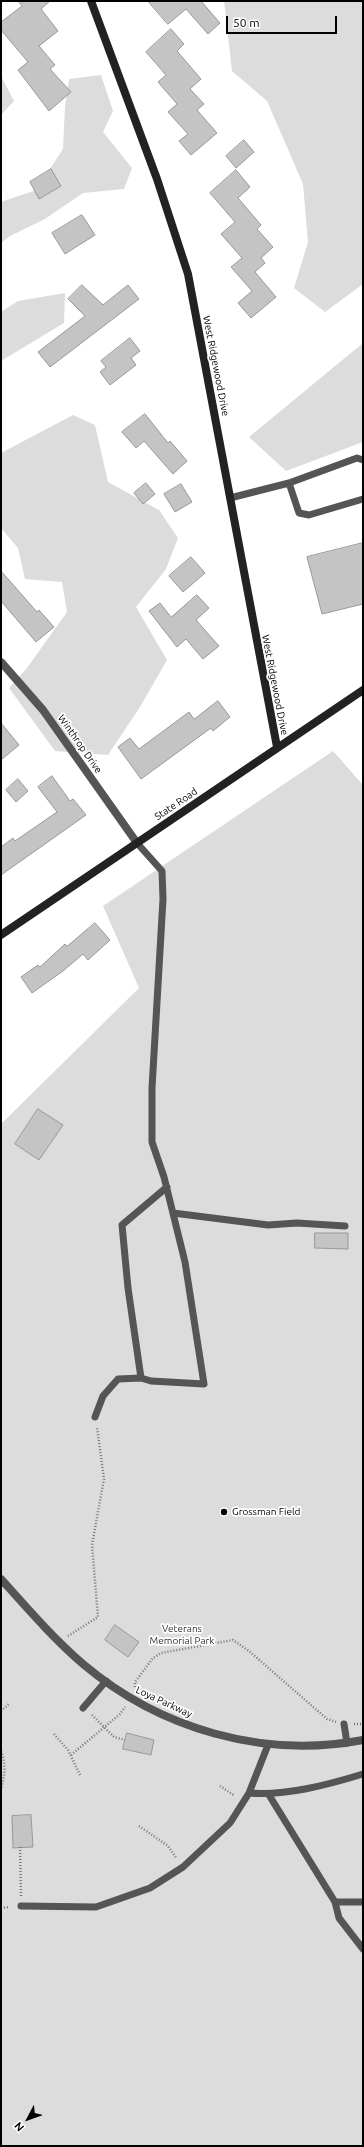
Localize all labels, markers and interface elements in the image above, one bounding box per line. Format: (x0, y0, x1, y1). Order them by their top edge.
scale bar (228, 8, 339, 34)
text: 50 m (233, 16, 260, 29)
street label: West Ridgewood Drive (200, 315, 232, 417)
street label: West Ridgewood Drive (259, 634, 291, 736)
street label: Winthrop Drive (55, 712, 105, 776)
street label: State Road (152, 785, 200, 823)
place label: Grossman Field (232, 1506, 300, 1518)
marker: Grossman Field (219, 1507, 229, 1517)
park label: Veterans Memorial Park (150, 1623, 214, 1646)
street label: Loya Parkway (134, 1684, 194, 1720)
north arrow (8, 2099, 48, 2139)
text: N (12, 2120, 26, 2134)

